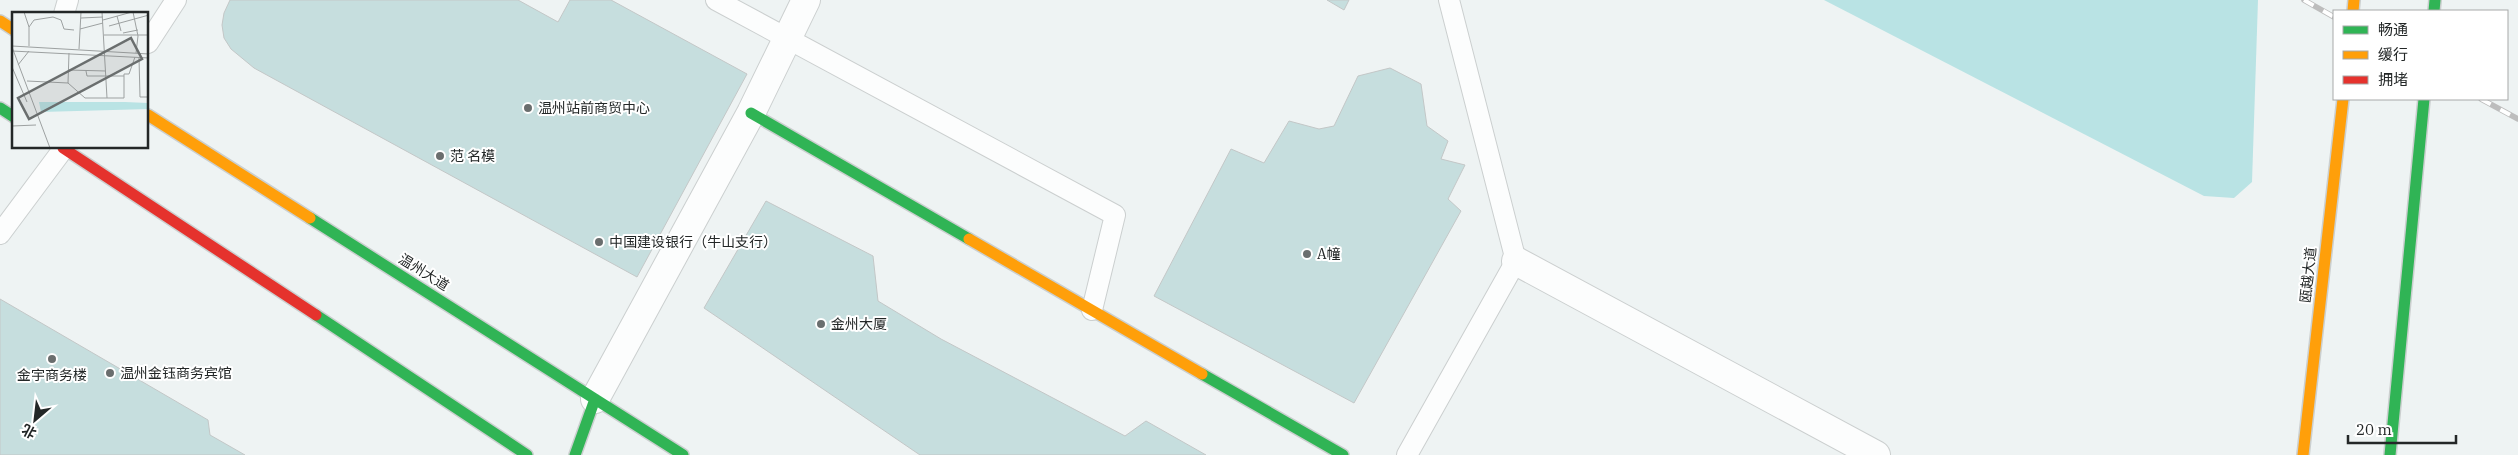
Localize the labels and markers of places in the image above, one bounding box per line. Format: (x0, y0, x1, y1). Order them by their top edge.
place label: 温州站前商贸中心 (538, 99, 650, 117)
marker: 温州站前商贸中心 (522, 102, 534, 114)
place label: 范 名模 (450, 147, 495, 165)
marker: 范 名模 (434, 150, 446, 162)
place label: 中国建设银行（牛山支行） (609, 233, 777, 251)
marker: 中国建设银行（牛山支行） (593, 236, 605, 248)
place label: A幢 (1317, 245, 1341, 263)
marker: A幢 (1301, 248, 1313, 260)
place label: 金州大厦 (831, 315, 887, 333)
marker: 金州大厦 (815, 318, 827, 330)
marker: 金宇商务楼 (46, 353, 58, 365)
place label: 温州金钰商务宾馆 (120, 364, 232, 382)
place label: 金宇商务楼 (17, 366, 87, 384)
marker: 温州金钰商务宾馆 (104, 367, 116, 379)

